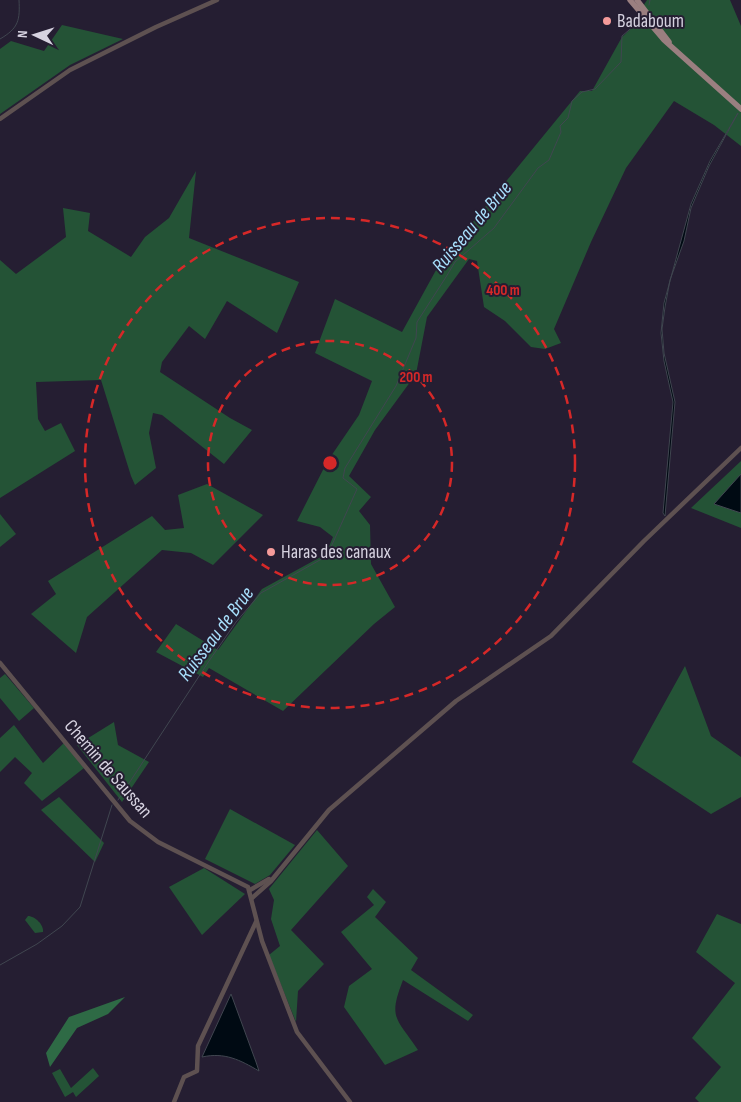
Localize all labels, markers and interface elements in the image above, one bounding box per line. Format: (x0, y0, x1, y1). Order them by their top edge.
north arrow (10, 10, 60, 60)
place label: Badaboum (617, 10, 684, 33)
marker: Badaboum (601, 15, 613, 27)
text: N (14, 30, 31, 38)
water label: Ruisseau de Brue (427, 176, 517, 277)
text: 400 m (486, 281, 520, 300)
text: 200 m (399, 368, 433, 387)
centre of rings (321, 454, 339, 472)
place label: Haras des canaux (281, 541, 391, 564)
marker: Haras des canaux (265, 546, 277, 558)
water label: Ruisseau de Brue (173, 582, 259, 686)
street label: Chemin de Saussan (59, 715, 157, 823)

